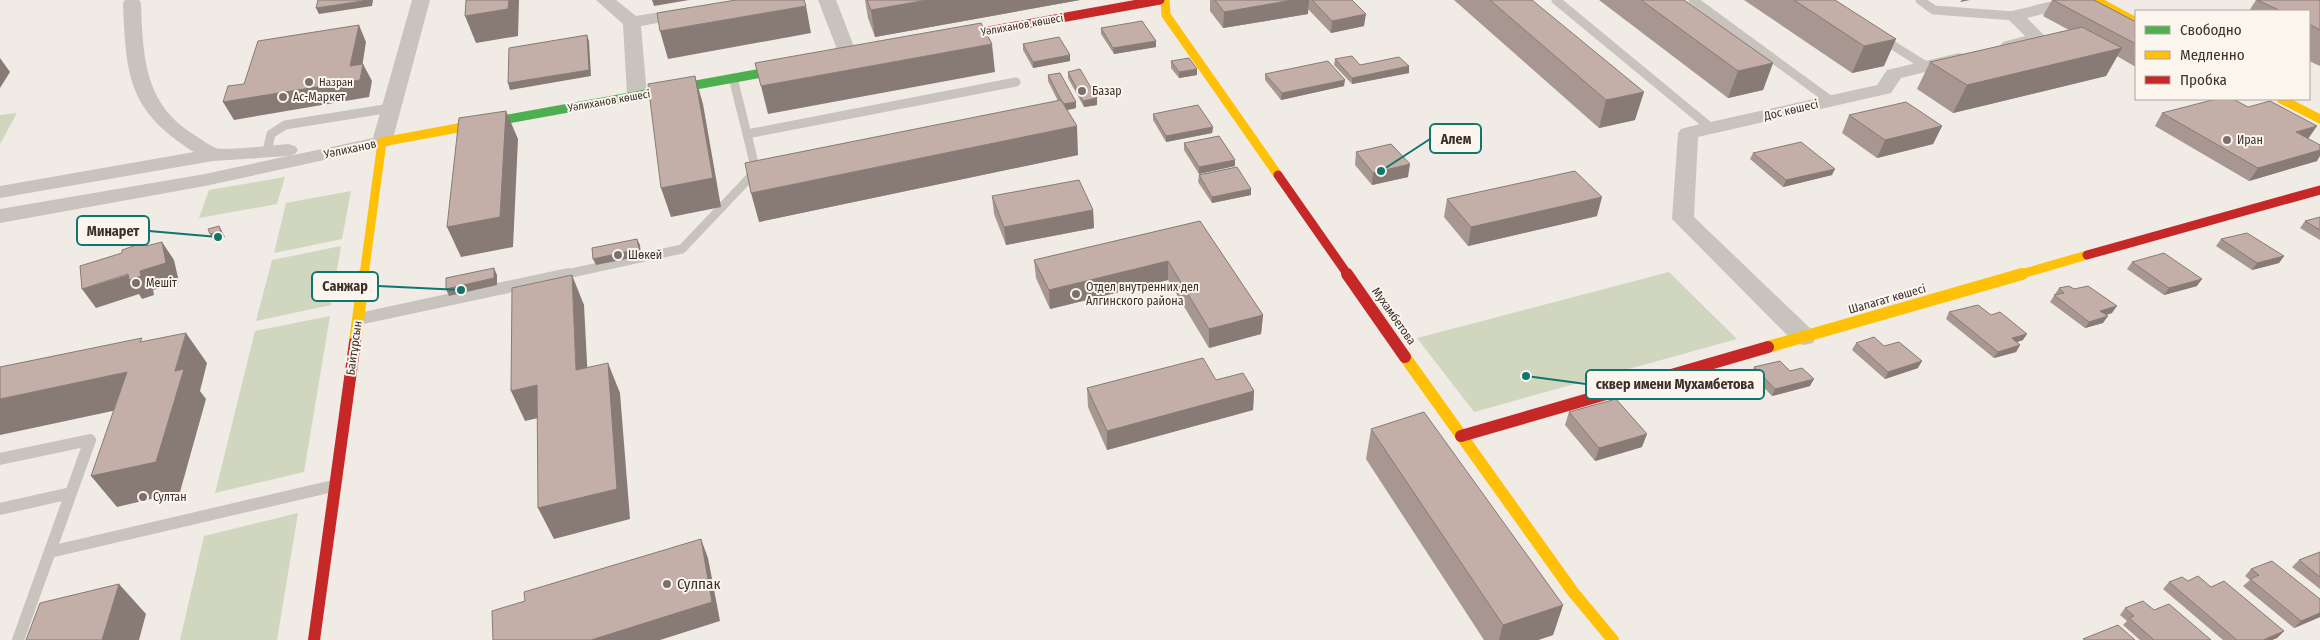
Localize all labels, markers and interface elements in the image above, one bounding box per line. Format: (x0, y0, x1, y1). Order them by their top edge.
legend (2135, 10, 2310, 100)
street label: Уәлиханов көшесі (979, 11, 1064, 39)
text: Свободно (2180, 21, 2242, 39)
text: Медленно (2180, 46, 2245, 64)
text: Пробка (2180, 71, 2227, 89)
marker: Назран (303, 76, 315, 88)
place label: Назран (319, 76, 353, 89)
place label: Базар (1092, 84, 1122, 98)
marker: Базар (1076, 85, 1088, 97)
street label: Уәлиханов көшесі (566, 87, 651, 115)
place label: Ас-Маркет (293, 90, 345, 104)
marker: Ас-Маркет (277, 91, 289, 103)
street label: Дос көшесі (1761, 97, 1820, 123)
callout: Алем (1430, 124, 1481, 153)
text: Алем (1440, 131, 1472, 148)
place label: Иран (2237, 133, 2263, 147)
marker: Иран (2221, 134, 2233, 146)
street label: Уәлиханов (321, 137, 378, 162)
callout: Минарет (77, 216, 149, 245)
text: Минарет (87, 223, 140, 240)
place label: Шөкей (628, 248, 662, 262)
marker: Шөкей (612, 249, 624, 261)
callout: Санжар (312, 272, 378, 301)
place label: Мешіт (146, 276, 177, 290)
marker: Мешіт (130, 277, 142, 289)
text: Санжар (322, 278, 368, 295)
place label: Отдел внутренних дел Алгинского района (1086, 280, 1199, 308)
street label: Шапагат көшесі (1847, 281, 1927, 317)
street label: Мухамбетова (1369, 285, 1419, 347)
marker: Отдел внутренних дел Алгинского района (1070, 288, 1082, 300)
street label: Байтұрсын (343, 320, 365, 376)
callout: сквер имени Мухамбетова (1586, 370, 1764, 399)
text: сквер имени Мухамбетова (1596, 376, 1754, 393)
place label: Султан (153, 490, 187, 504)
marker: Султан (137, 491, 149, 503)
place label: Сулпак (677, 575, 720, 593)
marker: Сулпак (661, 578, 673, 590)

